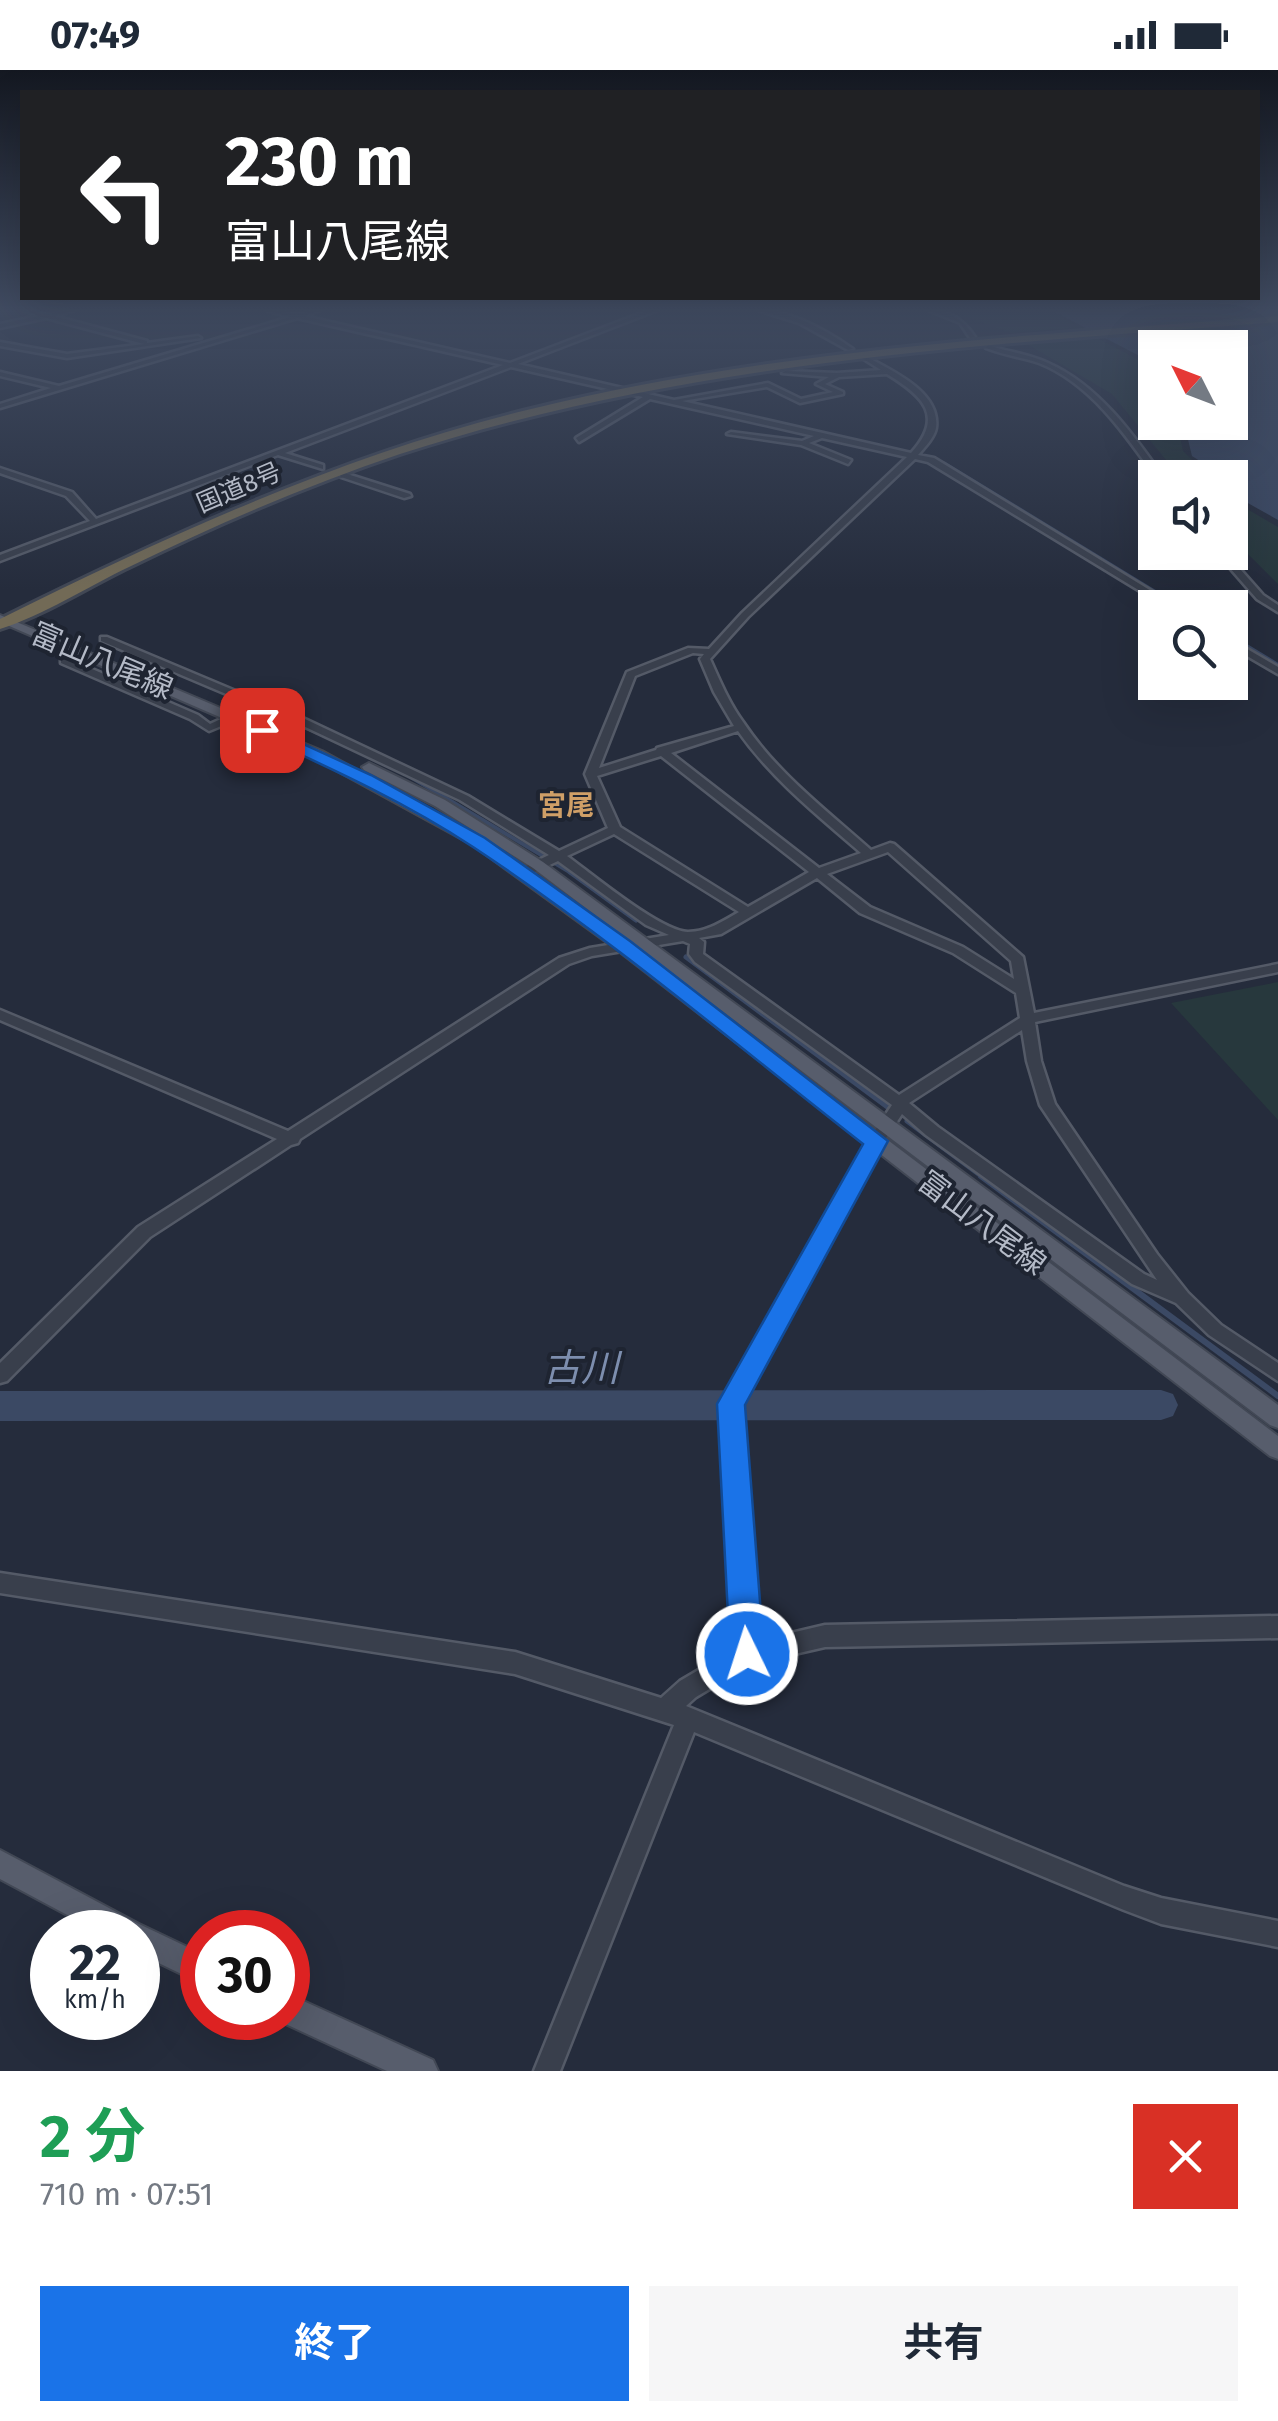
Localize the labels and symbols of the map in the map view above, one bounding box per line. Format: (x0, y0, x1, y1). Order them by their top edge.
north arrow (1138, 330, 1248, 440)
street label: 国道8号 (192, 457, 286, 519)
street label: 富山八尾線 (26, 615, 178, 707)
pin (220, 688, 305, 773)
district label: 宮尾 (538, 789, 594, 822)
street label: 富山八尾線 (911, 1163, 1053, 1283)
water label: 古川 (543, 1345, 623, 1391)
position arrow (695, 1602, 799, 1706)
speed limit sign: 30 (180, 1910, 310, 2040)

